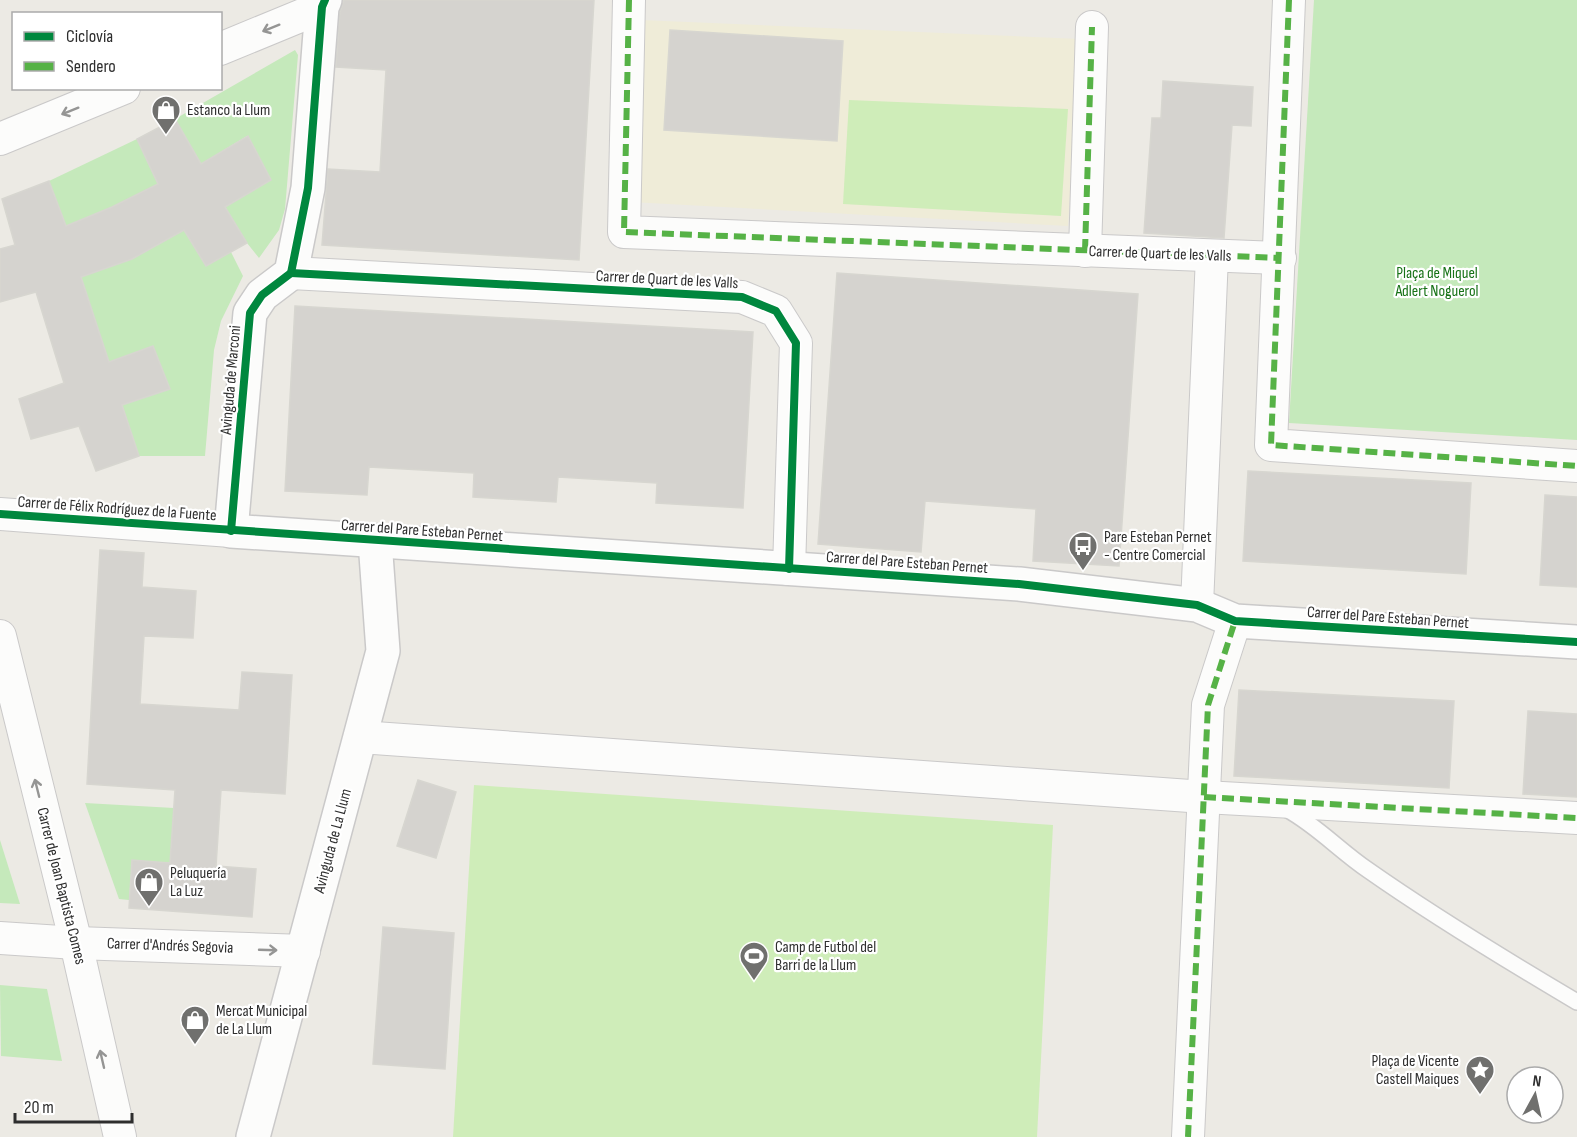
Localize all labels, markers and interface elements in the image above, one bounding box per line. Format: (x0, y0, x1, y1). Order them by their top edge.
legend (12, 12, 222, 90)
one-way arrow (262, 23, 281, 34)
text: Ciclovía (66, 26, 113, 47)
text: Sendero (66, 56, 116, 77)
shop icon: Estanco la Llum (150, 94, 182, 136)
place label: Estanco la Llum (187, 101, 270, 120)
one-way arrow (61, 106, 79, 117)
street label: Carrer de Quart de les Valls (1088, 242, 1232, 266)
park label: Plaça de Miquel Adlert Noguerol (1394, 264, 1479, 301)
street label: Carrer de Quart de les Valls (595, 267, 739, 293)
street label: Avinguda de Marconi (217, 325, 245, 436)
street label: Carrer de Félix Rodríguez de la Fuente (17, 493, 217, 525)
street label: Carrer del Pare Esteban Pernet (340, 516, 504, 546)
place label: Pare Esteban Pernet - Centre Comercial (1104, 528, 1212, 565)
bus stop icon: Pare Esteban Pernet - Centre Comercial (1067, 530, 1099, 572)
street label: Carrer del Pare Esteban Pernet (825, 548, 989, 578)
street label: Carrer del Pare Esteban Pernet (1306, 603, 1470, 633)
one-way arrow (31, 779, 43, 798)
street label: Avinguda de La Llum (310, 787, 356, 896)
street label: Carrer de Joan Baptista Comes (32, 806, 90, 967)
place label: Peluquería La Luz (170, 864, 226, 901)
shop icon: Peluquería La Luz (133, 866, 165, 908)
street label: Carrer d'Andrés Segovia (106, 934, 234, 958)
place label: Camp de Futbol del Barri de la Llum (775, 938, 876, 975)
sports icon: Camp de Futbol del Barri de la Llum (738, 940, 770, 982)
one-way arrow (258, 944, 278, 955)
place label: Mercat Municipal de La Llum (216, 1002, 307, 1039)
shop icon: Mercat Municipal de La Llum (179, 1004, 211, 1046)
one-way arrow (96, 1050, 107, 1070)
place label: Plaça de Vicente Castell Maiques (1371, 1052, 1459, 1089)
place icon: Plaça de Vicente Castell Maiques (1464, 1054, 1496, 1096)
north arrow (1505, 1065, 1565, 1125)
text: N (1531, 1072, 1542, 1092)
scale bar (15, 1086, 132, 1124)
text: 20 m (24, 1097, 54, 1118)

